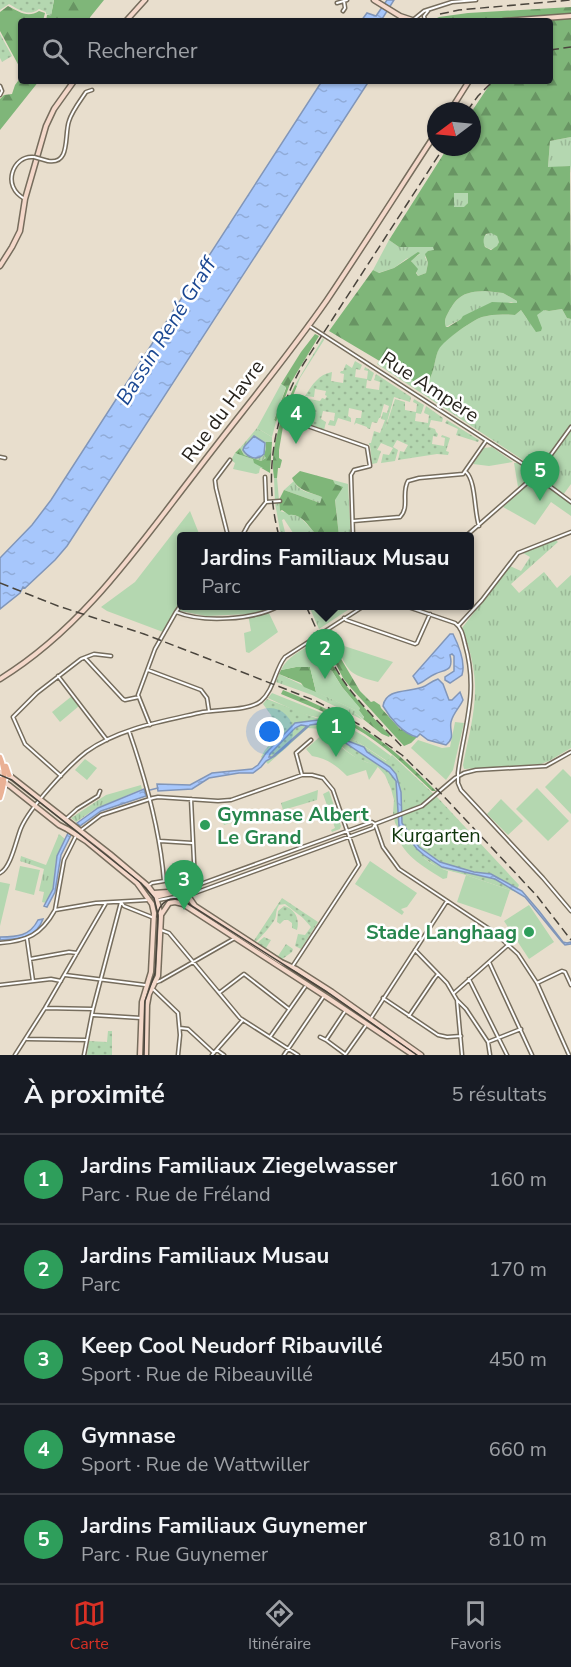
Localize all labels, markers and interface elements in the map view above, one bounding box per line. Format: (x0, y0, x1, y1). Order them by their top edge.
search box (18, 18, 553, 84)
icon: search (39, 35, 72, 68)
text: Rechercher (87, 36, 198, 66)
north arrow (427, 102, 481, 156)
water label: Bassin René Graff (109, 250, 224, 410)
street label: Rue Ampère (376, 345, 484, 429)
street label: Rue du Havre (175, 354, 271, 468)
pin: 4 (276, 394, 316, 444)
pin: 5 (520, 452, 560, 501)
popup (177, 532, 474, 610)
text: Jardins Familiaux Musau (201, 543, 450, 573)
text: Parc (201, 573, 240, 600)
pin: 2 (306, 630, 344, 679)
pin: 1 (316, 708, 356, 757)
your location (255, 717, 284, 746)
place label: Gymnase Albert Le Grand (217, 801, 369, 851)
marker: Gymnase Albert Le Grand (198, 818, 212, 832)
park label: Kurgarten (391, 822, 481, 849)
pin: 3 (164, 860, 204, 910)
place label: Stade Langhaag (366, 919, 517, 946)
marker: Stade Langhaag (522, 925, 536, 939)
text: À proximité (24, 1077, 165, 1112)
text: 5 résultats (451, 1081, 547, 1108)
text: Jardins Familiaux Ziegelwasser (81, 1151, 397, 1181)
text: 1 (38, 1166, 50, 1193)
text: 160 m (489, 1166, 547, 1193)
text: Parc · Rue de Fréland (81, 1181, 271, 1208)
text: Jardins Familiaux Musau (81, 1241, 329, 1271)
text: 2 (38, 1256, 50, 1283)
text: 170 m (489, 1256, 547, 1283)
text: Parc (81, 1271, 120, 1298)
text: Keep Cool Neudorf Ribauvillé (81, 1331, 383, 1361)
text: 3 (38, 1346, 50, 1373)
text: 450 m (489, 1346, 547, 1373)
text: Sport · Rue de Ribeauvillé (81, 1361, 313, 1388)
text: Gymnase (81, 1421, 176, 1451)
text: 4 (38, 1436, 50, 1463)
text: 660 m (489, 1436, 547, 1463)
text: Sport · Rue de Wattwiller (81, 1451, 310, 1478)
text: Jardins Familiaux Guynemer (81, 1511, 367, 1541)
text: 5 (38, 1526, 50, 1553)
text: 810 m (489, 1526, 547, 1553)
text: Parc · Rue Guynemer (81, 1541, 268, 1568)
tab: Carte (70, 1597, 109, 1655)
tab: Itinéraire (248, 1597, 311, 1655)
tab: Favoris (450, 1597, 501, 1655)

